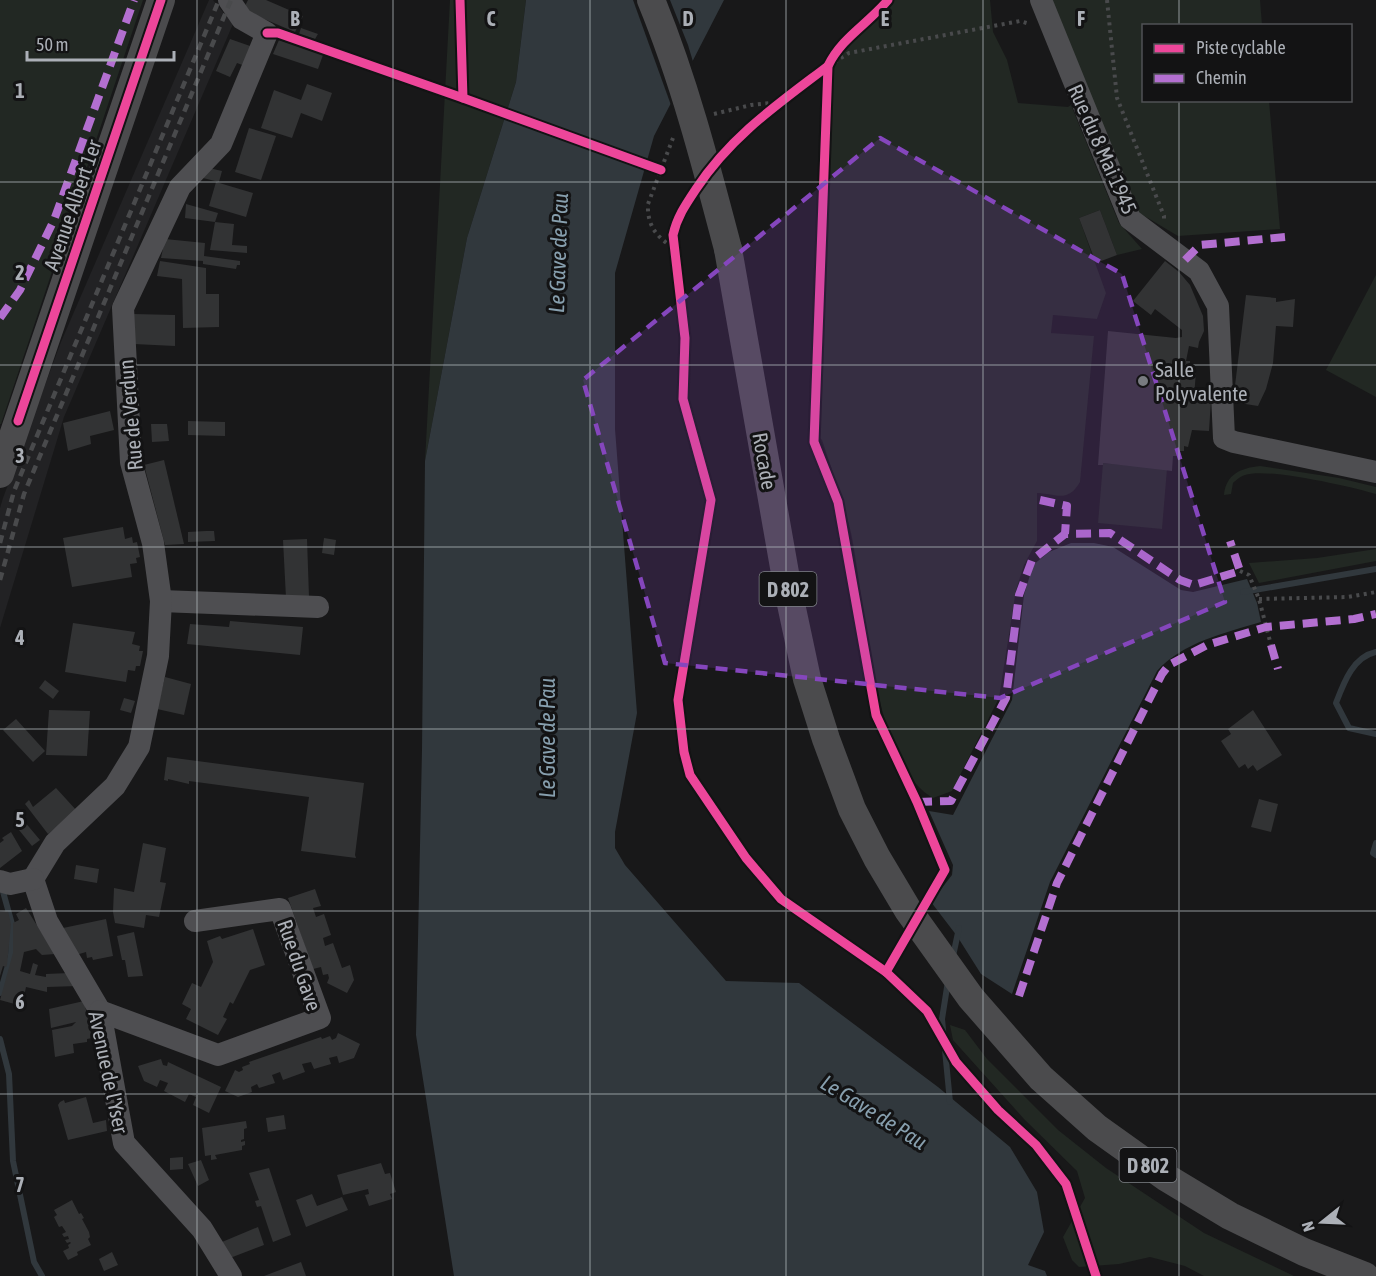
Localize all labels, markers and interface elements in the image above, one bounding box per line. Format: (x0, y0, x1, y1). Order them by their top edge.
text: B (290, 7, 300, 30)
text: C (487, 7, 496, 30)
text: D (682, 7, 694, 30)
text: E (881, 7, 890, 30)
text: F (1077, 7, 1085, 30)
scale bar (27, 24, 174, 62)
legend (1142, 24, 1352, 102)
text: 50 m (36, 34, 68, 55)
text: Piste cyclable (1196, 37, 1286, 58)
text: Chemin (1196, 67, 1247, 88)
text: 1 (15, 79, 25, 102)
street label: Rue du 8 Mai 1945 (1064, 80, 1142, 218)
street label: Avenue Albert 1er (38, 136, 106, 274)
water label: Le Gave de Pau (543, 192, 573, 313)
text: 2 (15, 261, 25, 284)
place label: Salle Polyvalente (1155, 357, 1248, 405)
street label: Rue de Verdun (113, 359, 147, 471)
marker: Salle Polyvalente (1136, 374, 1150, 388)
street label: Rocade (748, 431, 782, 491)
text: 3 (15, 444, 25, 467)
road number: D 802 (760, 572, 816, 606)
text: 4 (14, 626, 25, 649)
water label: Le Gave de Pau (534, 678, 560, 798)
text: 5 (15, 808, 25, 831)
street label: Rue du Gave (273, 916, 327, 1014)
text: 6 (15, 990, 25, 1013)
street label: Avenue de l'Yser (84, 1009, 134, 1136)
water label: Le Gave de Pau (816, 1069, 932, 1155)
road number: D 802 (1120, 1148, 1176, 1182)
text: 7 (15, 1173, 25, 1196)
north arrow (1292, 1192, 1352, 1252)
text: N (1298, 1219, 1318, 1234)

